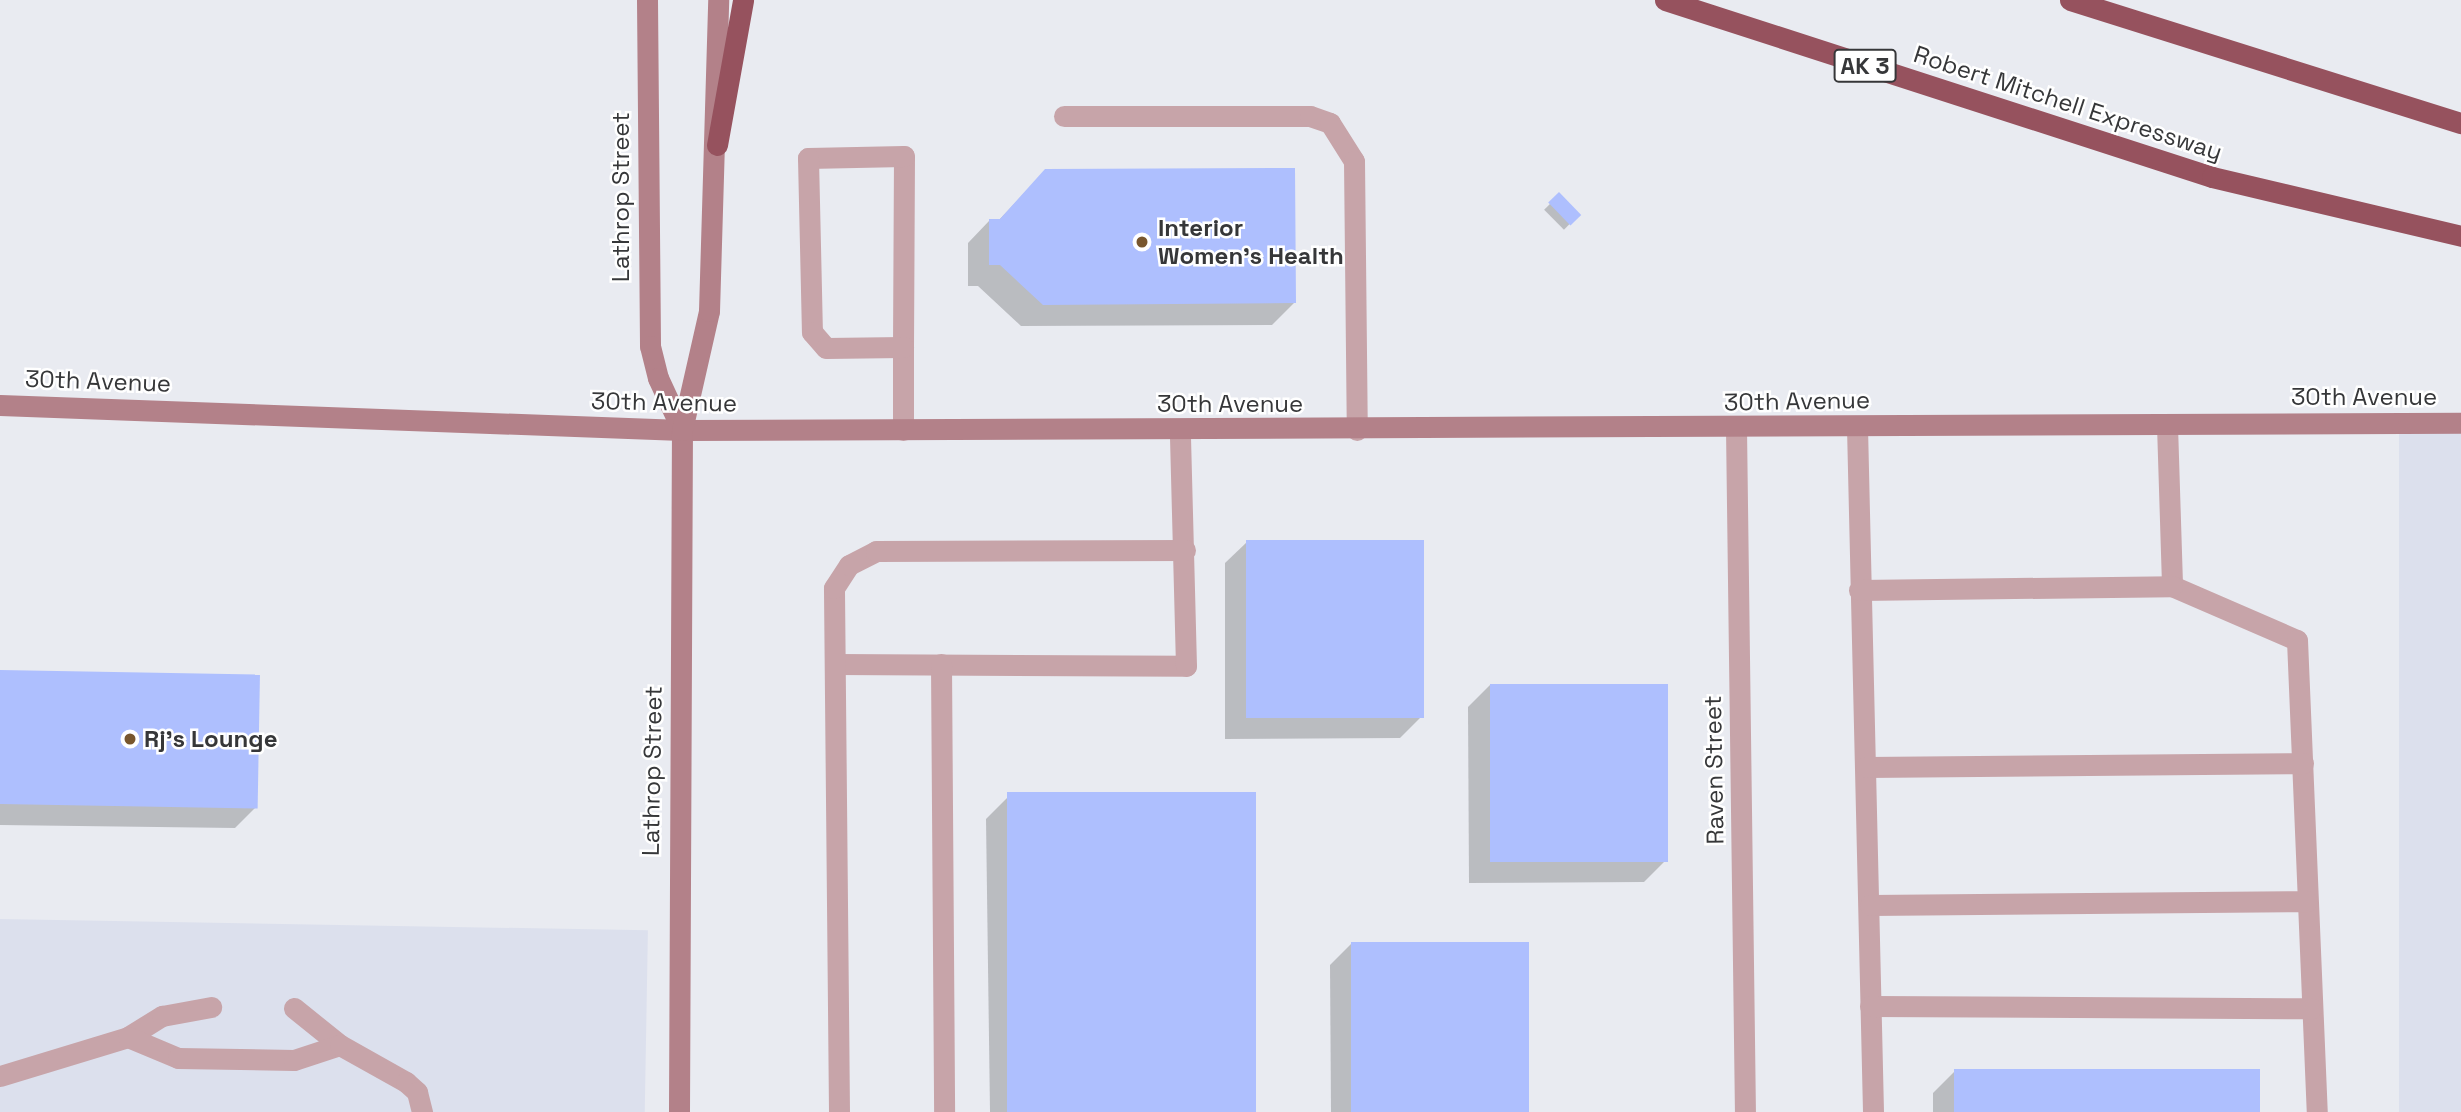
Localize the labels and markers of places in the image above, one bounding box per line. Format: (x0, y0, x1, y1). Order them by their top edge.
place label: Interior Women's Health (1158, 214, 1344, 270)
marker: Interior Women's Health (1132, 232, 1152, 252)
place label: Rj's Lounge (144, 725, 278, 753)
marker: Rj's Lounge (122, 731, 138, 747)

